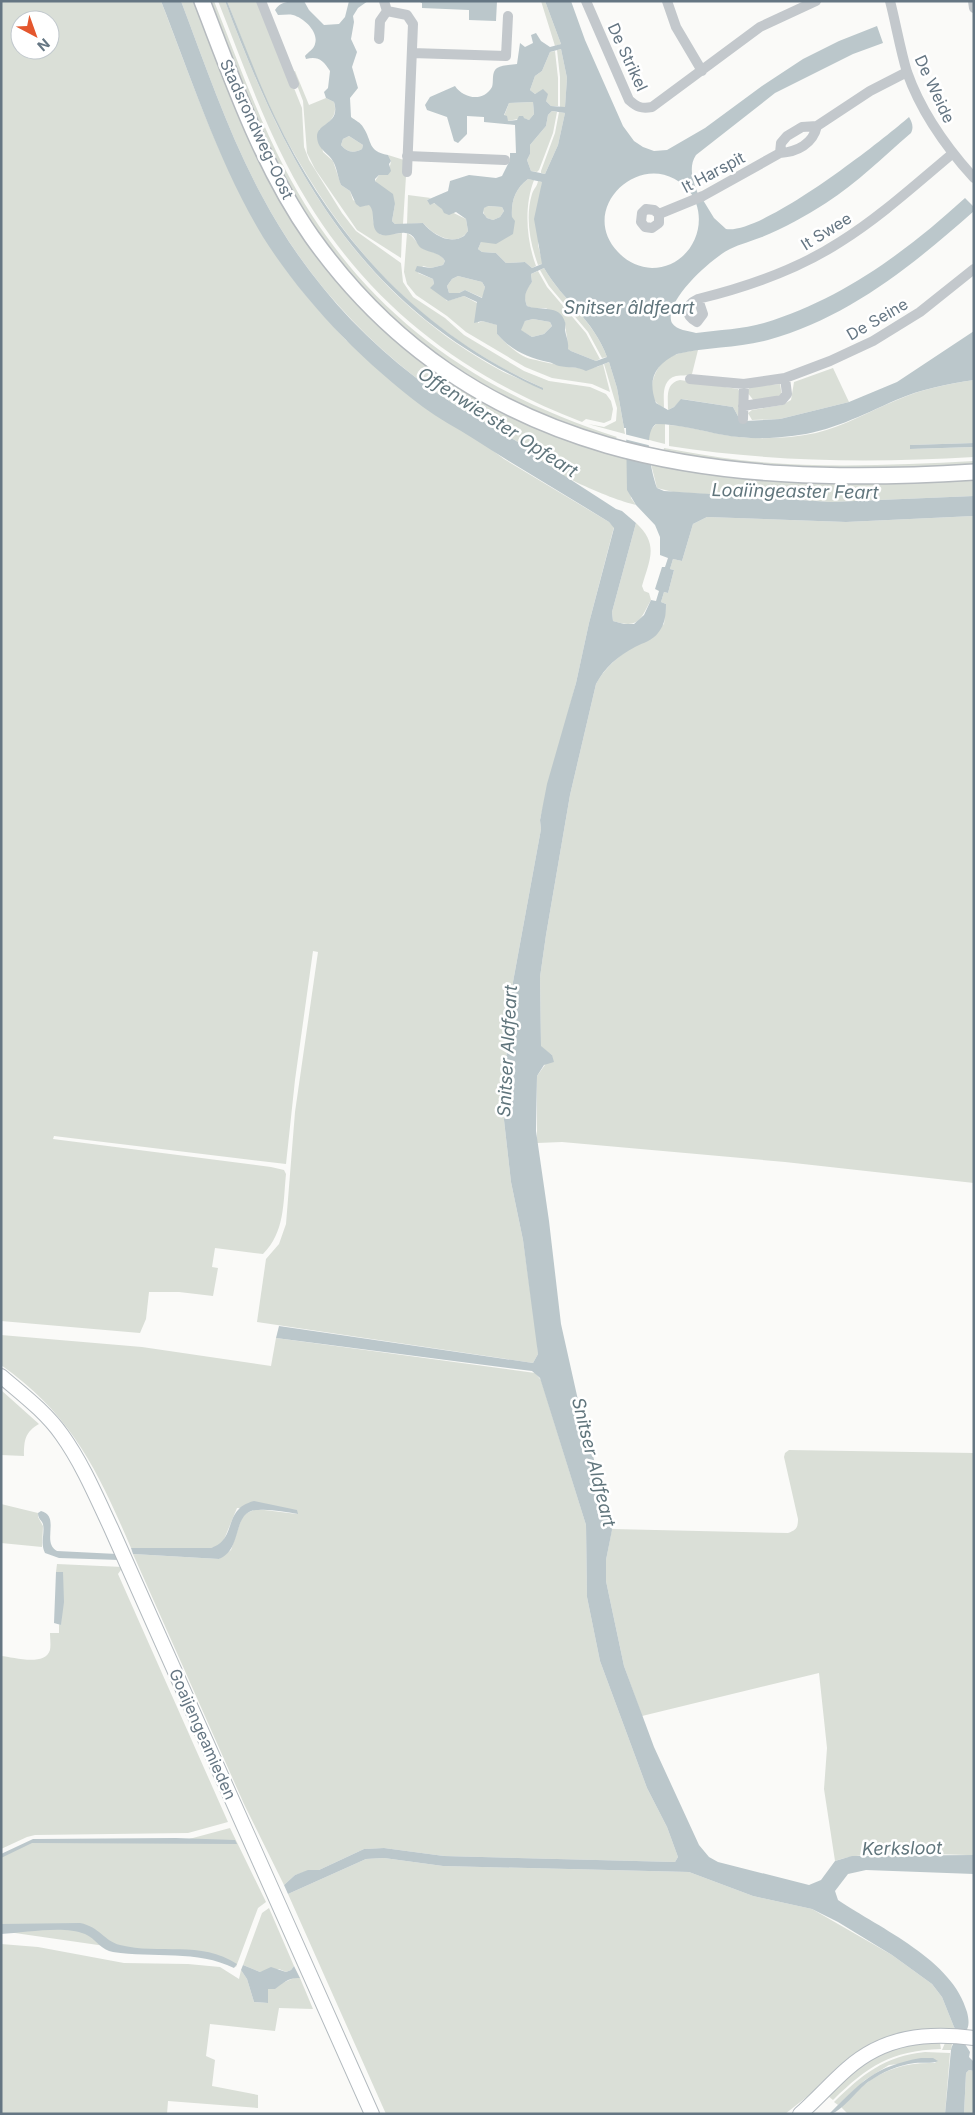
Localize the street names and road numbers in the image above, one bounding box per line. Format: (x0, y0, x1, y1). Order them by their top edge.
street label: De Strikel (604, 20, 652, 94)
street label: De Weide (911, 52, 959, 126)
street label: Stadsrondweg-Oost (216, 56, 298, 202)
street label: It Harspit (678, 147, 748, 197)
street label: It Swee (797, 208, 855, 254)
street label: De Seine (843, 293, 911, 345)
street label: Goaijengeamieden (165, 1665, 241, 1803)

